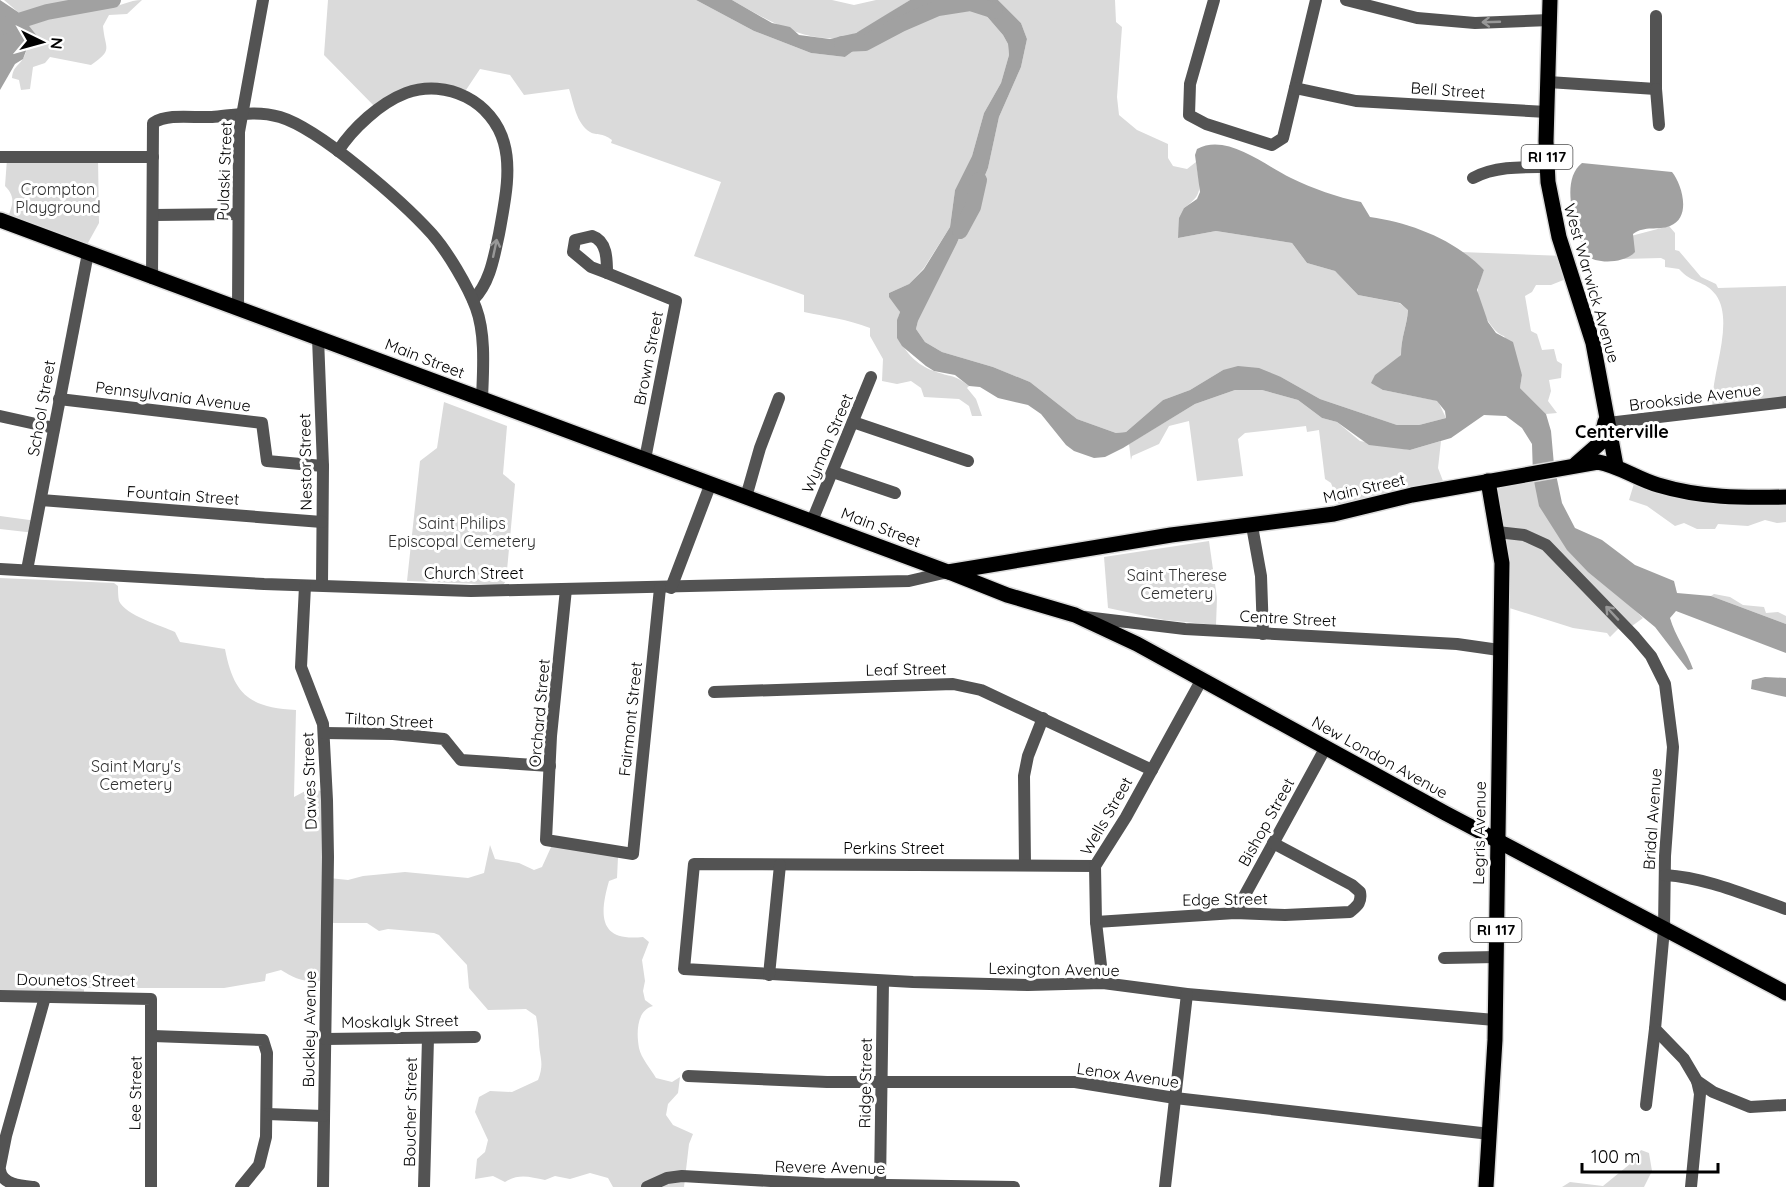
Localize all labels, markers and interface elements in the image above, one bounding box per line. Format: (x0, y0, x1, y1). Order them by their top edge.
north arrow (12, 12, 72, 72)
one-way arrow (1482, 17, 1502, 28)
text: N (46, 37, 67, 50)
street label: Bell Street (1410, 77, 1486, 103)
street label: Pulaski Street (212, 121, 236, 221)
road number: RI 117 (1522, 145, 1572, 169)
park label: Crompton Playground (15, 179, 101, 217)
street label: West Warwick Avenue (1560, 201, 1624, 365)
one-way arrow (490, 238, 502, 257)
street label: Brown Street (629, 309, 667, 407)
street label: Main Street (382, 334, 468, 382)
street label: School Street (23, 358, 59, 458)
street label: Pennsylvania Avenue (94, 377, 252, 415)
street label: Brookside Avenue (1628, 379, 1762, 415)
street label: Wyman Street (797, 390, 857, 496)
street label: Nestor Street (294, 413, 316, 511)
district label: Centerville (1575, 420, 1669, 443)
street label: Main Street (1321, 469, 1407, 507)
street label: Fountain Street (126, 481, 240, 509)
street label: Main Street (838, 503, 924, 551)
park label: Saint Philips Episcopal Cemetery (388, 513, 536, 551)
street label: Church Street (424, 563, 524, 583)
park label: Saint Therese Cemetery (1127, 565, 1227, 603)
street label: Centre Street (1239, 605, 1337, 631)
one-way arrow (1605, 605, 1619, 620)
street label: Orchard Street (524, 658, 554, 768)
street label: Leaf Street (865, 658, 947, 680)
street label: Fairmont Street (614, 661, 646, 777)
street label: Tilton Street (344, 708, 434, 732)
street label: New London Avenue (1309, 711, 1451, 803)
street label: Dawes Street (297, 732, 321, 830)
park label: Saint Mary's Cemetery (91, 756, 181, 794)
street label: Bridal Avenue (1638, 767, 1666, 871)
street label: Wells Street (1076, 773, 1136, 859)
street label: Bishop Street (1234, 774, 1298, 870)
street label: Legris Avenue (1468, 781, 1490, 885)
street label: Perkins Street (843, 838, 945, 858)
street label: Edge Street (1182, 888, 1268, 910)
road number: RI 117 (1470, 918, 1522, 942)
street label: Lexington Avenue (988, 958, 1120, 980)
street label: Dounetos Street (16, 969, 136, 991)
street label: Buckley Avenue (298, 970, 320, 1088)
street label: Moskalyk Street (341, 1010, 459, 1032)
street label: Ridge Street (854, 1038, 876, 1128)
street label: Lee Street (124, 1055, 146, 1131)
street label: Boucher Street (399, 1057, 421, 1167)
street label: Lenox Avenue (1076, 1058, 1180, 1092)
scale bar (1582, 1136, 1718, 1174)
text: 100 m (1591, 1145, 1640, 1168)
street label: Revere Avenue (774, 1156, 886, 1178)

